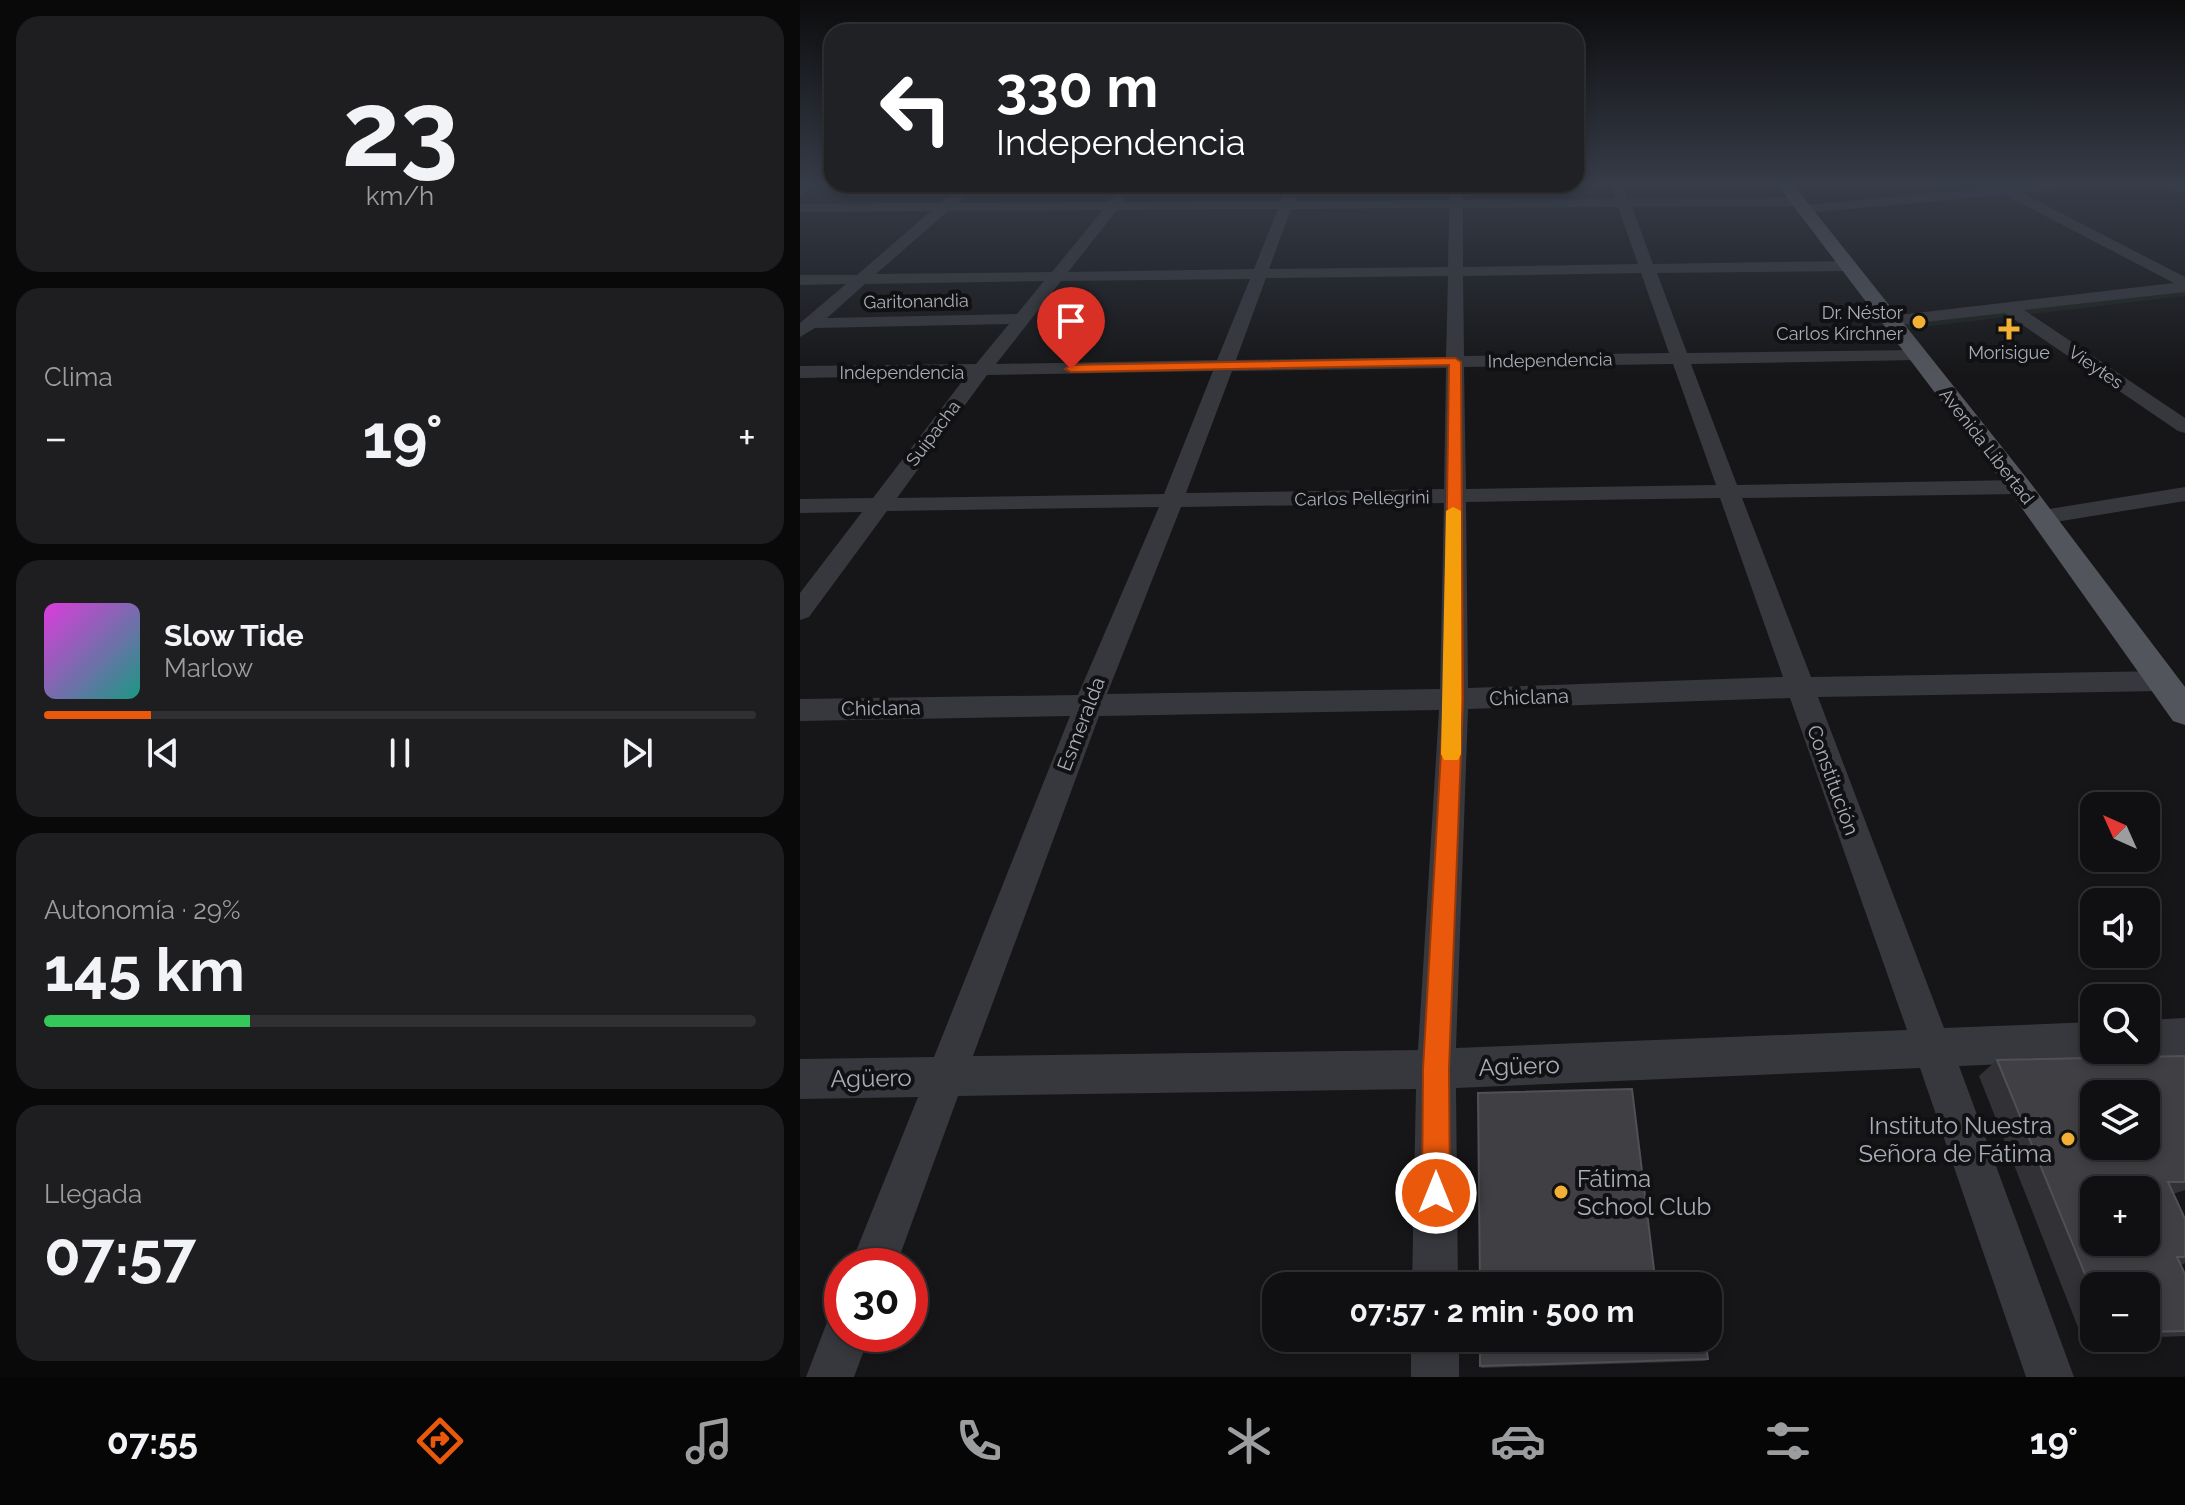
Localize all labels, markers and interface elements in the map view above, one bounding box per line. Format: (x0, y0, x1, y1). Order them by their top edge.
text: 330 m (996, 54, 1158, 120)
icon: left (864, 56, 968, 160)
text: 23 (342, 68, 458, 190)
text: Independencia (996, 121, 1246, 163)
text: km/h (366, 181, 434, 211)
pin (1037, 287, 1105, 369)
street label: Garitonandia (863, 290, 969, 312)
icon: arrive (1049, 299, 1093, 343)
place label: Dr. Néstor Carlos Kirchner (1776, 302, 1904, 344)
marker: Dr. Néstor Carlos Kirchner (1910, 313, 1928, 331)
marker: Morisigue (2000, 320, 2018, 338)
street label: Vieytes (2065, 341, 2128, 393)
place label: Morisigue (1968, 342, 2050, 363)
street label: Independencia (1487, 348, 1613, 372)
text: Clima (44, 362, 113, 392)
street label: Independencia (840, 362, 964, 383)
street label: Avenida Libertad (1935, 384, 2039, 508)
street label: Suipacha (902, 396, 964, 470)
text: 19° (363, 402, 443, 472)
text: − (44, 412, 68, 463)
text: + (738, 412, 756, 463)
street label: Carlos Pellegrini (1294, 486, 1430, 510)
text: Slow Tide (164, 618, 304, 653)
text: Marlow (164, 653, 253, 683)
street label: Esmeralda (1052, 674, 1110, 774)
street label: Chiclana (1489, 684, 1569, 710)
street label: Chiclana (841, 695, 921, 721)
street label: Constitución (1802, 722, 1864, 838)
icon: previous (141, 731, 185, 775)
icon: pause (378, 731, 422, 775)
icon: next (615, 731, 659, 775)
north arrow (2080, 792, 2160, 872)
map controls (2080, 792, 2160, 1352)
button: sound (2080, 888, 2160, 968)
text: Autonomía · 29% (44, 895, 241, 925)
text: 145 km (44, 935, 245, 1005)
button: search (2080, 984, 2160, 1064)
street label: Agüero (1478, 1050, 1560, 1082)
street label: Agüero (830, 1063, 912, 1093)
button: layers (2080, 1080, 2160, 1160)
place label: Instituto Nuestra Señora de Fátima (1858, 1111, 2052, 1168)
marker: Instituto Nuestra Señora de Fátima (2059, 1130, 2077, 1148)
position arrow (1394, 1151, 1478, 1235)
place label: Fátima School Club (1577, 1164, 1711, 1221)
button: + (2080, 1176, 2160, 1256)
text: Llegada (44, 1179, 142, 1209)
marker: Fátima School Club (1552, 1183, 1570, 1201)
text: 07:57 (44, 1219, 196, 1289)
speed limit sign: 30 (824, 1248, 928, 1352)
button: − (2080, 1272, 2160, 1352)
text: 07:57 · 2 min · 500 m (1350, 1294, 1634, 1329)
icon: directions (412, 1413, 468, 1469)
icon: music (681, 1413, 737, 1469)
icon: phone (951, 1413, 1007, 1469)
icon: climate (1221, 1413, 1277, 1469)
icon: car (1490, 1413, 1546, 1469)
icon: filters (1760, 1413, 1816, 1469)
text: 07:55 (107, 1420, 198, 1462)
text: 19° (2030, 1420, 2078, 1462)

